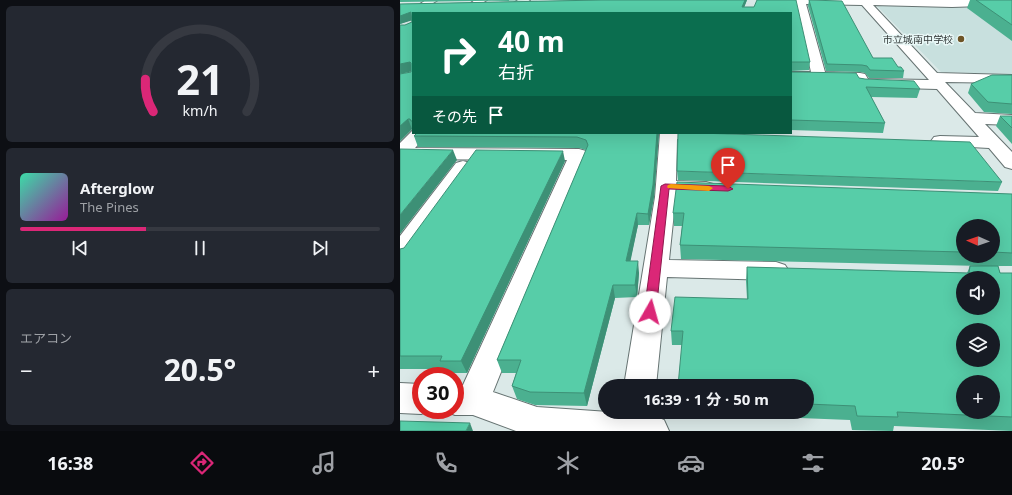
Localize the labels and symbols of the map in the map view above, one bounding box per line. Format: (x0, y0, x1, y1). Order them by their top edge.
place label: 市立城南中学校 (883, 32, 953, 46)
marker: 市立城南中学校 (956, 34, 966, 44)
pin (711, 148, 745, 189)
north arrow (956, 219, 1000, 263)
position arrow (629, 291, 671, 333)
speed limit sign: 30 (412, 367, 464, 419)

